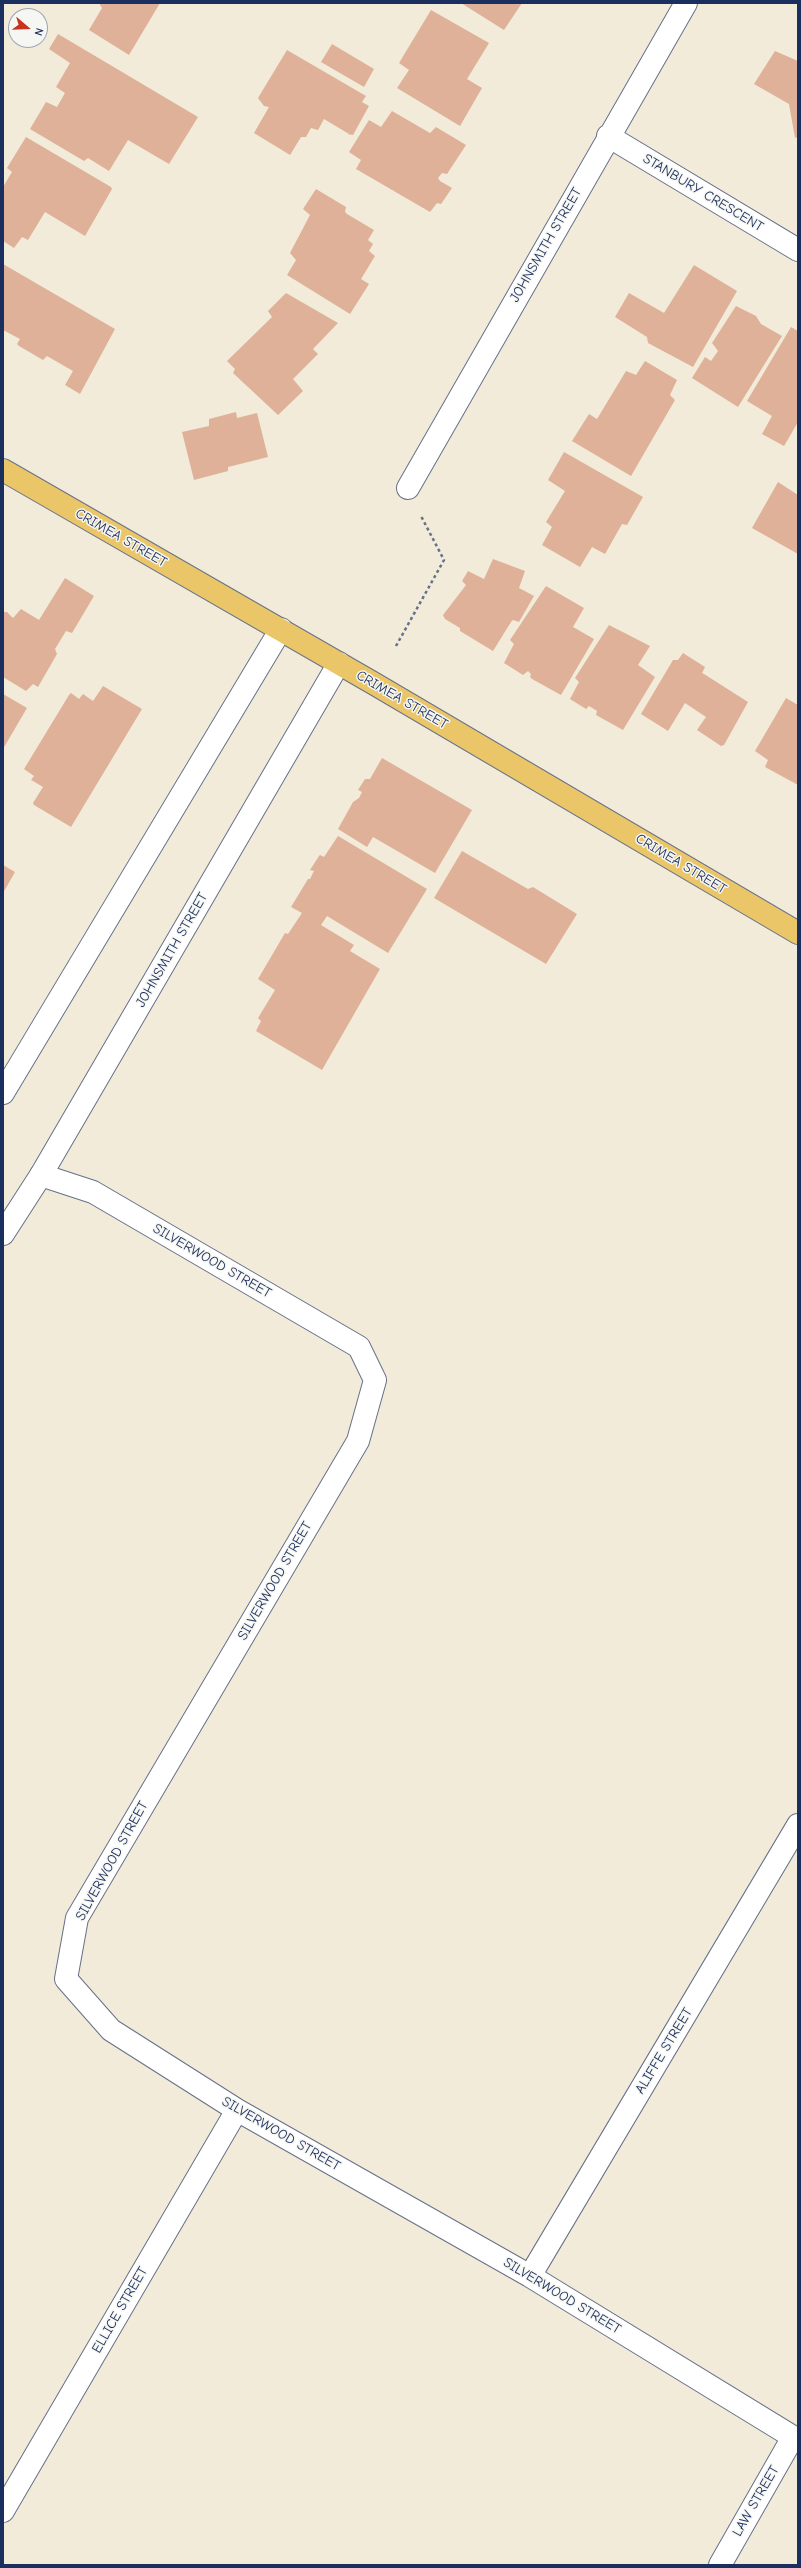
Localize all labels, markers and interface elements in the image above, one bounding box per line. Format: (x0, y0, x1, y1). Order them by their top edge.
north arrow (8, 8, 48, 48)
text: N (32, 26, 46, 37)
street label: STANBURY CRESCENT (640, 150, 766, 236)
street label: JOHNSMITH STREET (506, 185, 586, 305)
street label: CRIMEA STREET (72, 505, 170, 571)
street label: CRIMEA STREET (353, 667, 451, 733)
street label: CRIMEA STREET (633, 830, 729, 898)
street label: JOHNSMITH STREET (132, 890, 212, 1010)
street label: SILVERWOOD STREET (150, 1220, 274, 1302)
street label: SILVERWOOD STREET (234, 1519, 316, 1643)
street label: SILVERWOOD STREET (72, 1798, 152, 1924)
street label: ALIFFE STREET (632, 2005, 696, 2097)
street label: SILVERWOOD STREET (219, 2093, 343, 2175)
street label: SILVERWOOD STREET (500, 2254, 624, 2338)
street label: ELLICE STREET (89, 2264, 151, 2356)
street label: LAW STREET (729, 2463, 783, 2539)

